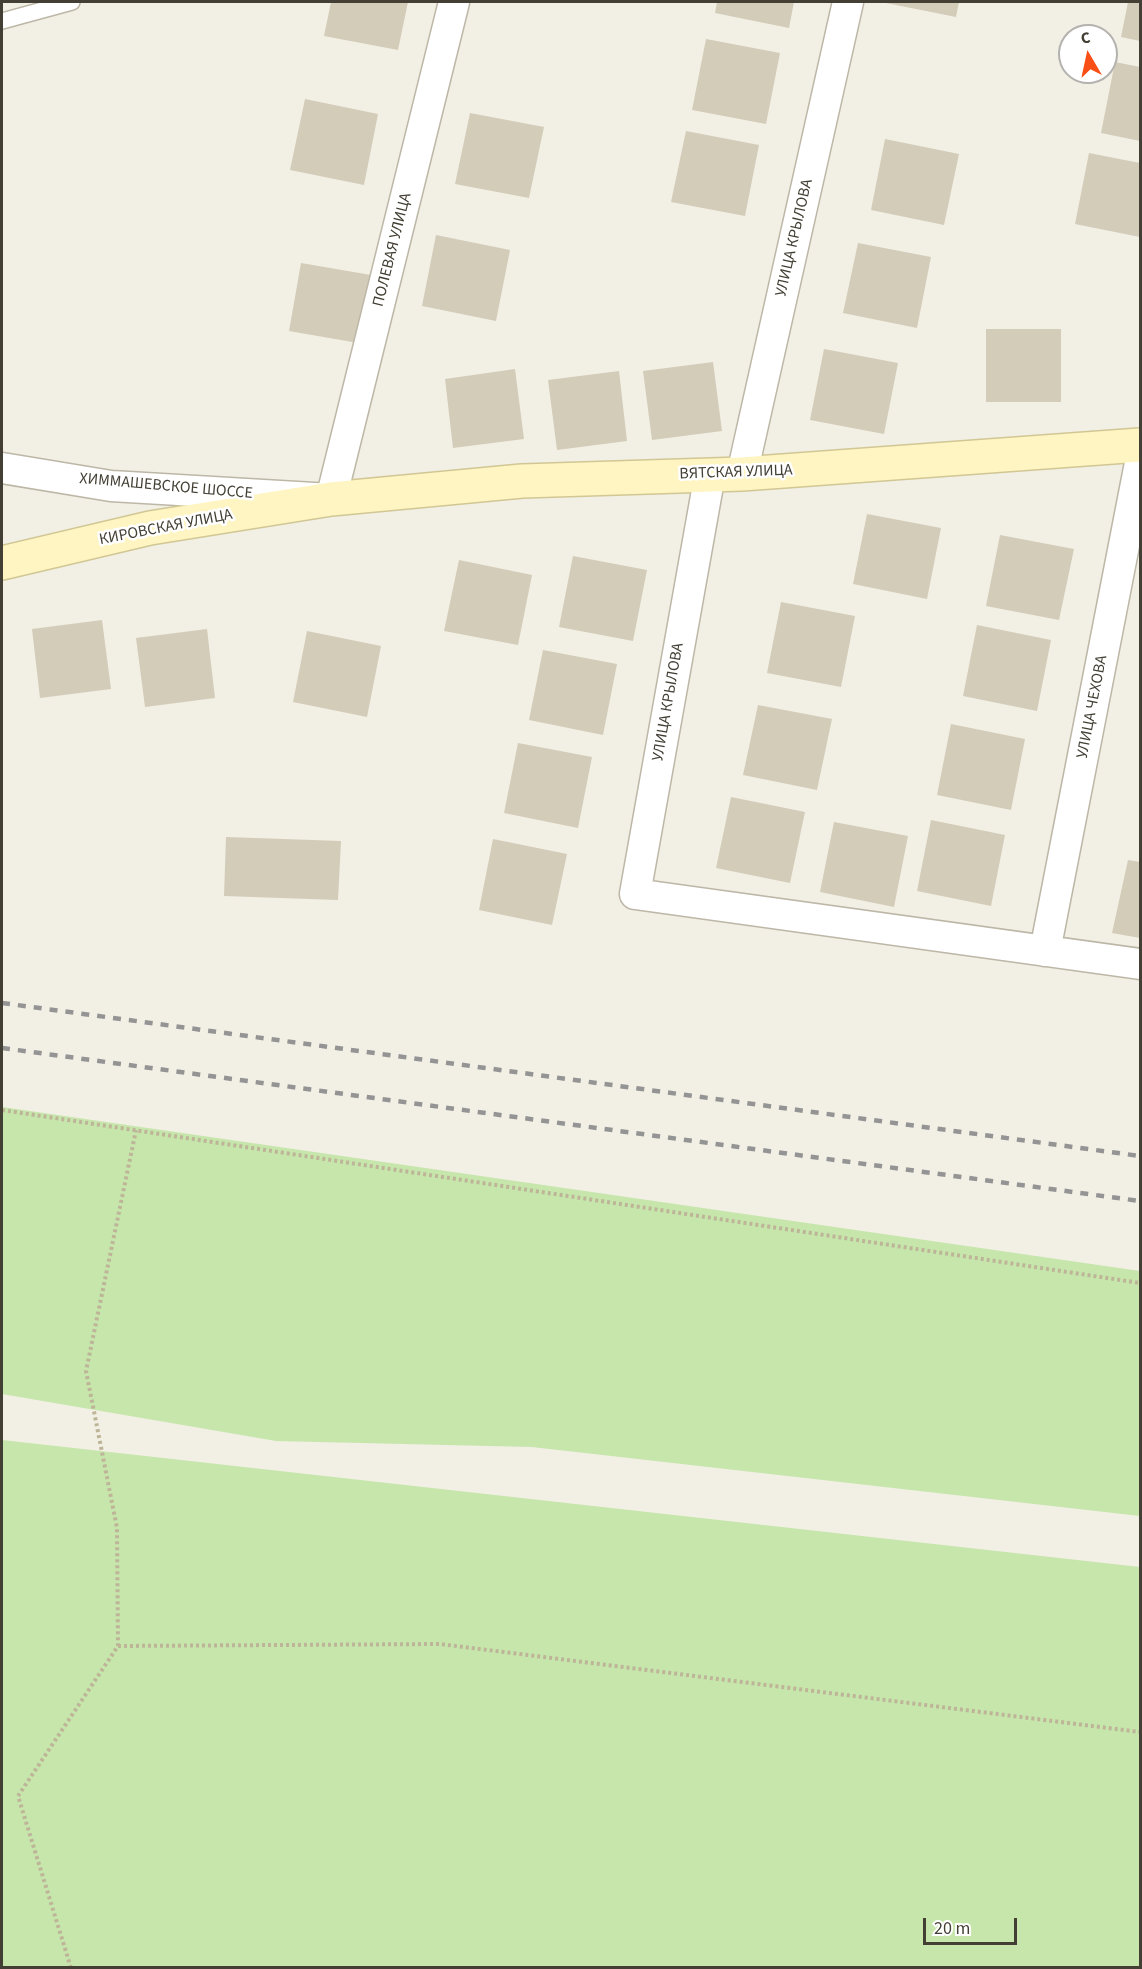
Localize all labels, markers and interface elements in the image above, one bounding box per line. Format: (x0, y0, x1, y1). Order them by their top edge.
north arrow (1058, 24, 1118, 84)
text: С (1079, 27, 1092, 50)
street label: УЛИЦА КРЫЛОВА (772, 177, 818, 299)
street label: ПОЛЕВАЯ УЛИЦА (370, 191, 416, 309)
street label: ВЯТСКАЯ УЛИЦА (679, 461, 793, 485)
street label: ХИММАШЕВСКОЕ ШОССЕ (79, 470, 253, 504)
street label: КИРОВСКАЯ УЛИЦА (98, 506, 234, 550)
street label: УЛИЦА КРЫЛОВА (649, 641, 689, 763)
street label: УЛИЦА ЧЕХОВА (1074, 654, 1112, 760)
scale bar (926, 1906, 1020, 1944)
text: 20 m (934, 1916, 970, 1941)

